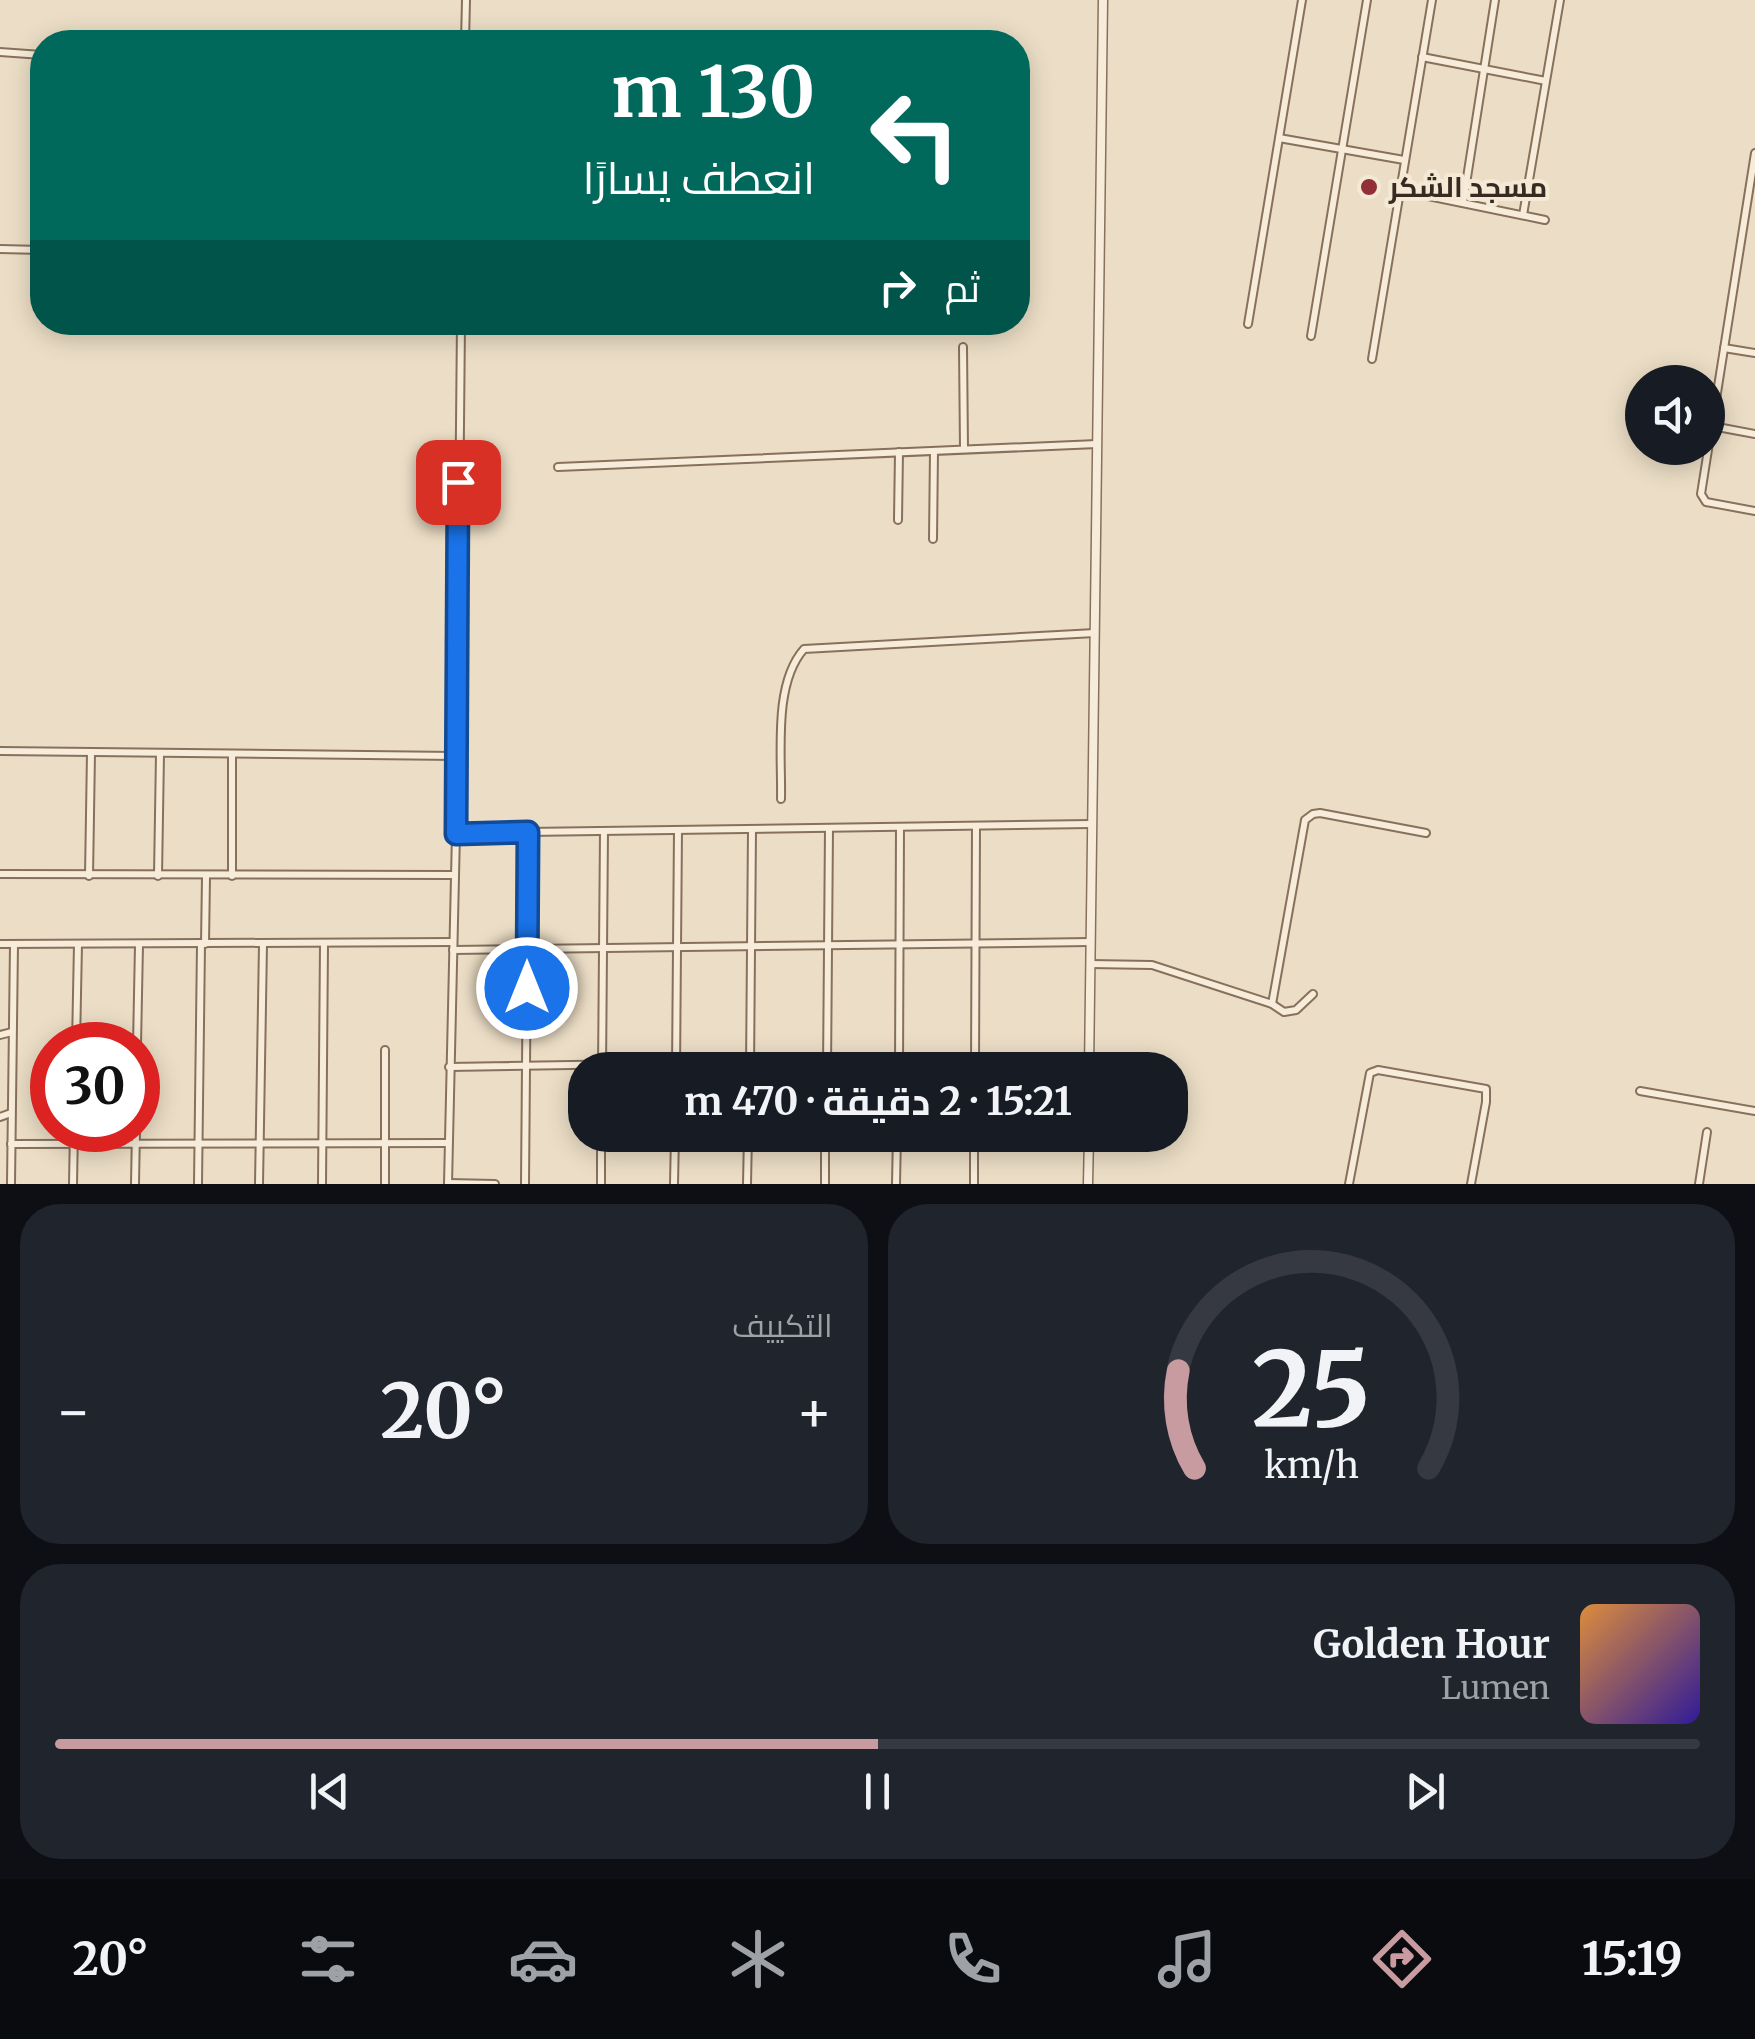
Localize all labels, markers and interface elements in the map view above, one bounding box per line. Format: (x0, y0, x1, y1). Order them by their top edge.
text: 130 m (611, 48, 815, 136)
icon: left (850, 70, 980, 200)
text: انعطف يسارًا (582, 150, 815, 206)
place label: مسجد الشكر (1388, 169, 1547, 205)
marker: مسجد الشكر (1358, 176, 1380, 198)
icon: right (870, 260, 925, 315)
text: ثم (945, 265, 980, 312)
map controls (1625, 365, 1725, 465)
button: sound (1625, 365, 1725, 465)
pin (416, 440, 501, 525)
icon: arrive (431, 455, 486, 510)
position arrow (475, 936, 579, 1040)
speed limit sign: 30 (30, 1022, 160, 1152)
text: 15:21 · 2 دقيقة · 470 m (684, 1078, 1072, 1125)
text: التكييف (732, 1306, 833, 1346)
text: 25 (1252, 1324, 1371, 1454)
text: 20° (380, 1364, 507, 1458)
text: − (55, 1377, 92, 1446)
text: + (796, 1377, 833, 1446)
text: km/h (1264, 1443, 1359, 1488)
text: Golden Hour (1313, 1621, 1550, 1668)
text: Lumen (1441, 1668, 1550, 1708)
icon: previous (302, 1764, 357, 1819)
icon: pause (850, 1764, 905, 1819)
icon: next (1398, 1764, 1453, 1819)
icon: filters (293, 1924, 363, 1994)
icon: car (508, 1924, 578, 1994)
icon: climate (723, 1924, 793, 1994)
icon: phone (938, 1924, 1008, 1994)
icon: music (1152, 1924, 1222, 1994)
icon: directions (1367, 1924, 1437, 1994)
text: 20° (72, 1931, 149, 1987)
text: 15:19 (1582, 1931, 1683, 1987)

